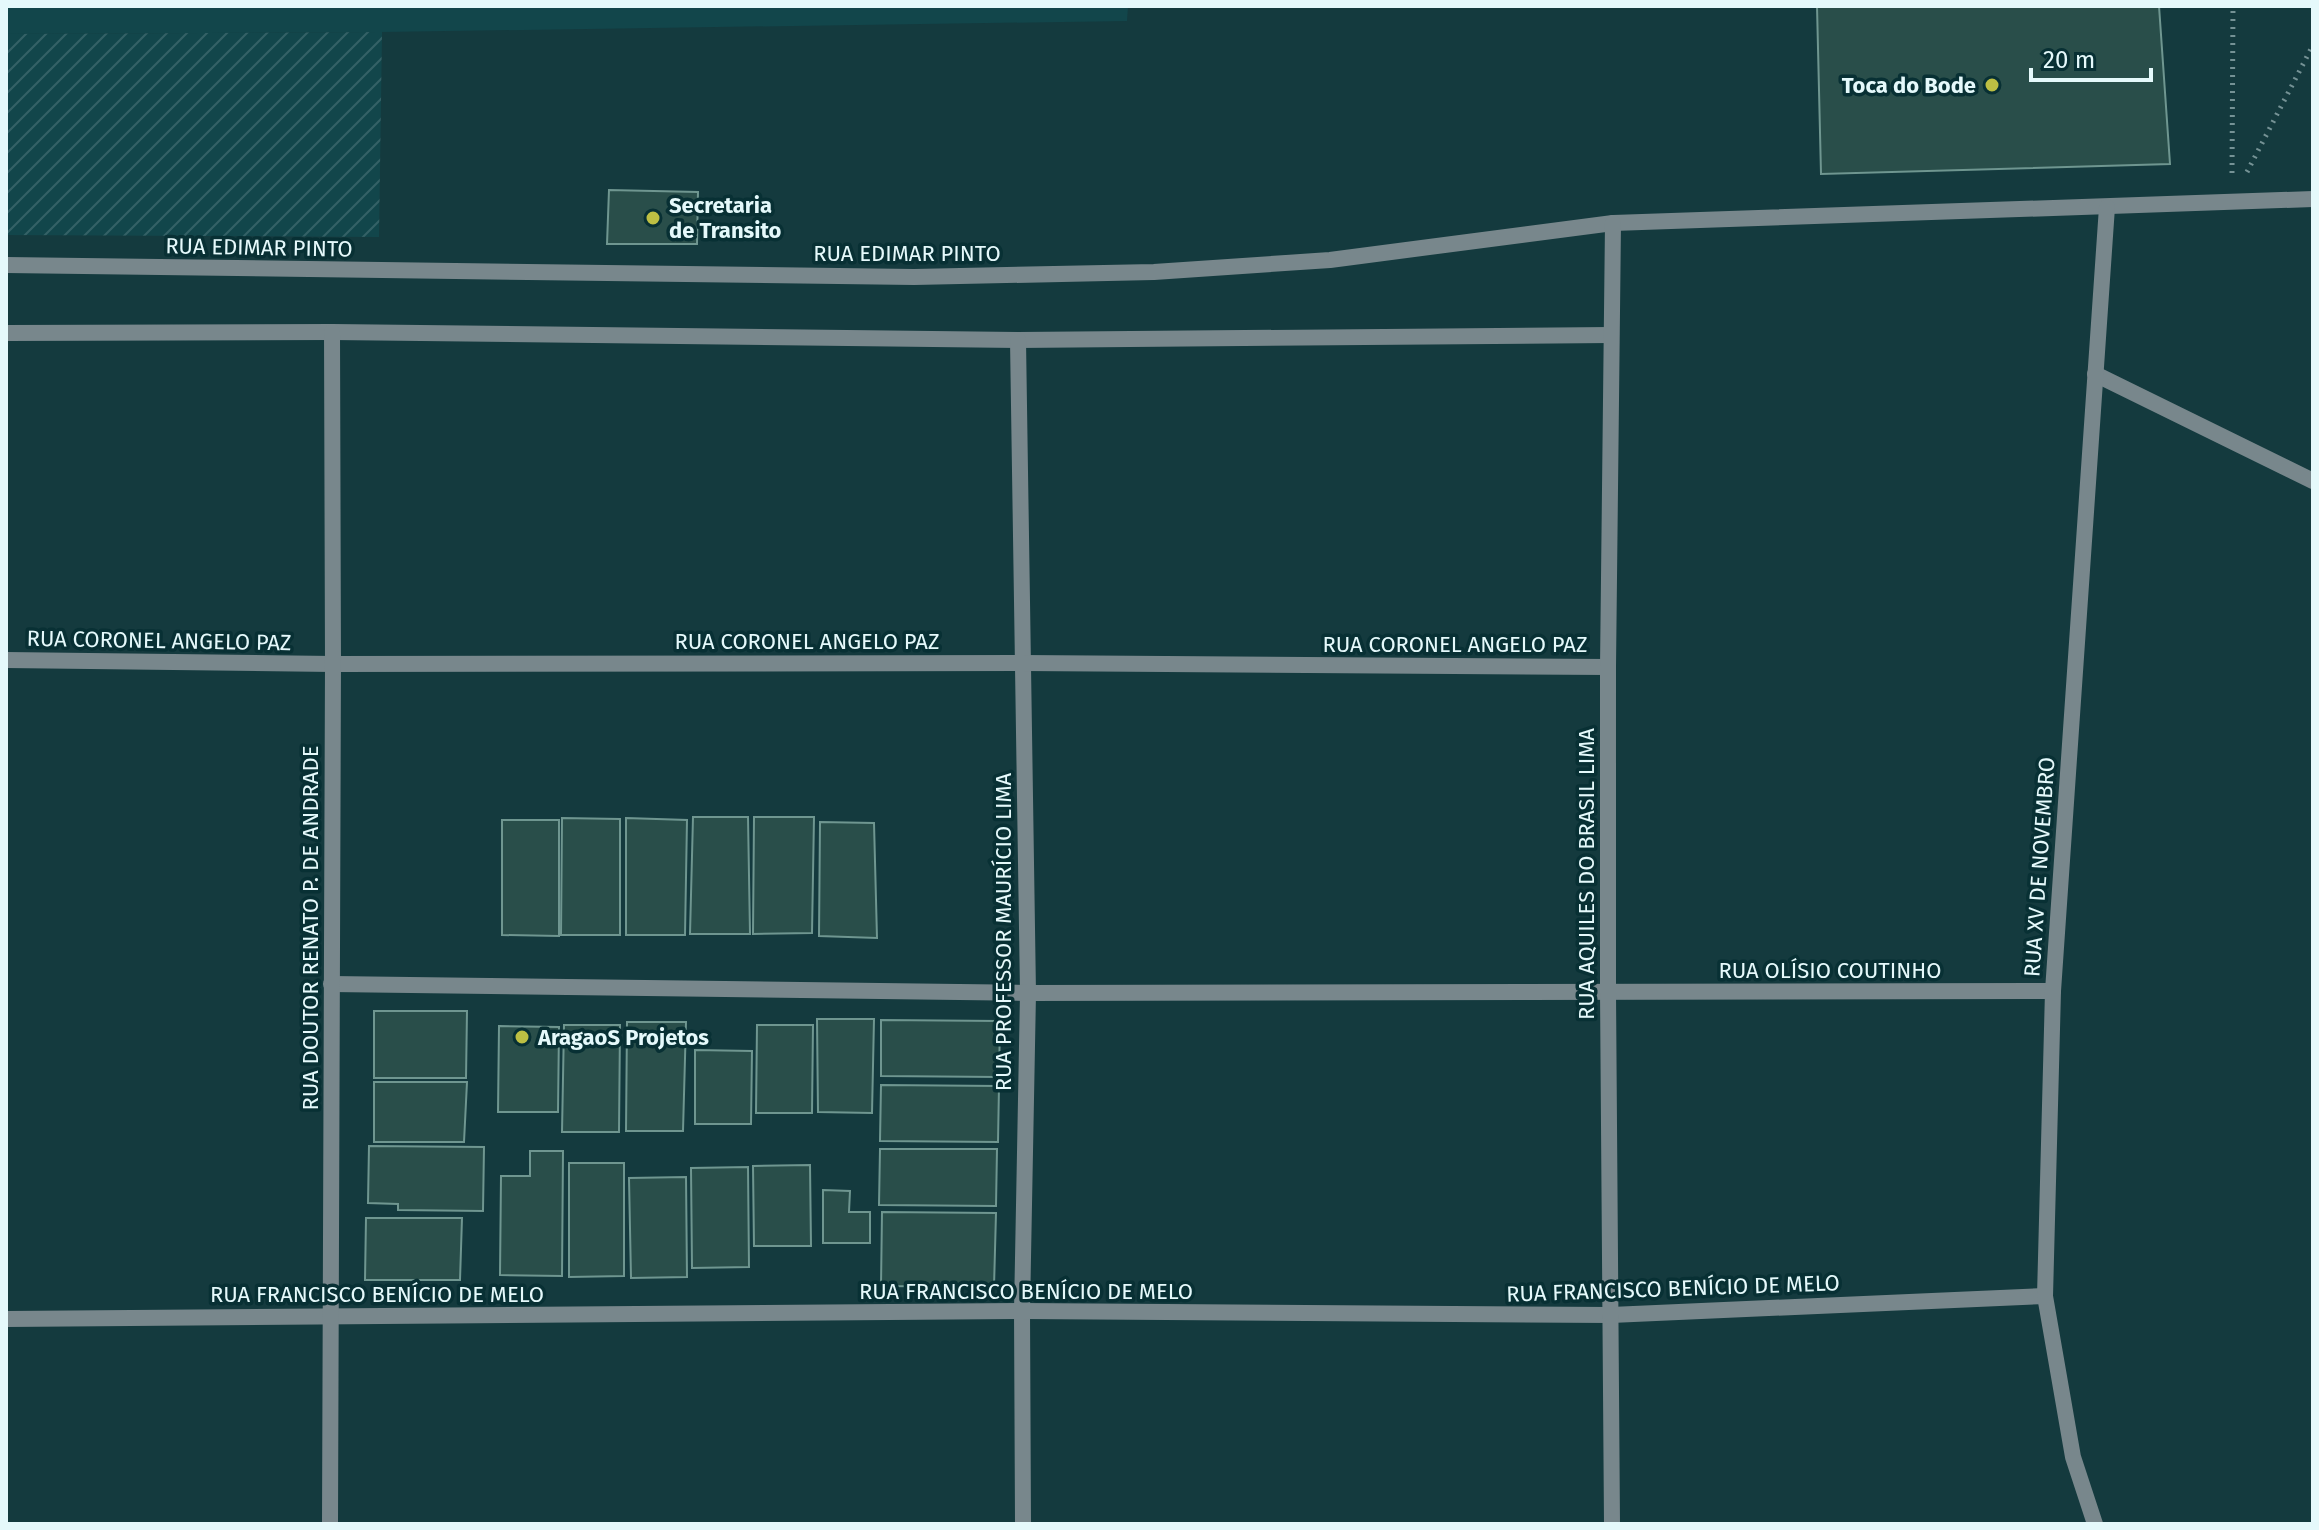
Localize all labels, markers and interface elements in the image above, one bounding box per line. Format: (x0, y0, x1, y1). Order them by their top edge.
scale bar (2031, 32, 2151, 82)
text: 20 m (2043, 46, 2095, 74)
place label: Toca do Bode (1842, 72, 1976, 99)
marker: Toca do Bode (1983, 76, 2001, 94)
place label: Secretaria de Transito (669, 192, 782, 244)
marker: Secretaria de Transito (644, 209, 662, 227)
street label: RUA EDIMAR PINTO (165, 232, 353, 263)
street label: RUA EDIMAR PINTO (813, 240, 1001, 267)
street label: RUA CORONEL ANGELO PAZ (26, 625, 292, 656)
street label: RUA CORONEL ANGELO PAZ (675, 628, 939, 655)
street label: RUA CORONEL ANGELO PAZ (1323, 631, 1587, 658)
street label: RUA AQUILES DO BRASIL LIMA (1573, 728, 1600, 1020)
street label: RUA DOUTOR RENATO P. DE ANDRADE (297, 746, 324, 1110)
street label: RUA XV DE NOVEMBRO (2018, 756, 2061, 978)
street label: RUA PROFESSOR MAURÍCIO LIMA (990, 772, 1017, 1091)
street label: RUA OLÍSIO COUTINHO (1719, 957, 1941, 984)
place label: AragaoS Projetos (537, 1024, 709, 1051)
marker: AragaoS Projetos (513, 1028, 531, 1046)
street label: RUA FRANCISCO BENÍCIO DE MELO (1506, 1269, 1840, 1308)
street label: RUA FRANCISCO BENÍCIO DE MELO (859, 1278, 1193, 1305)
street label: RUA FRANCISCO BENÍCIO DE MELO (210, 1281, 544, 1308)

